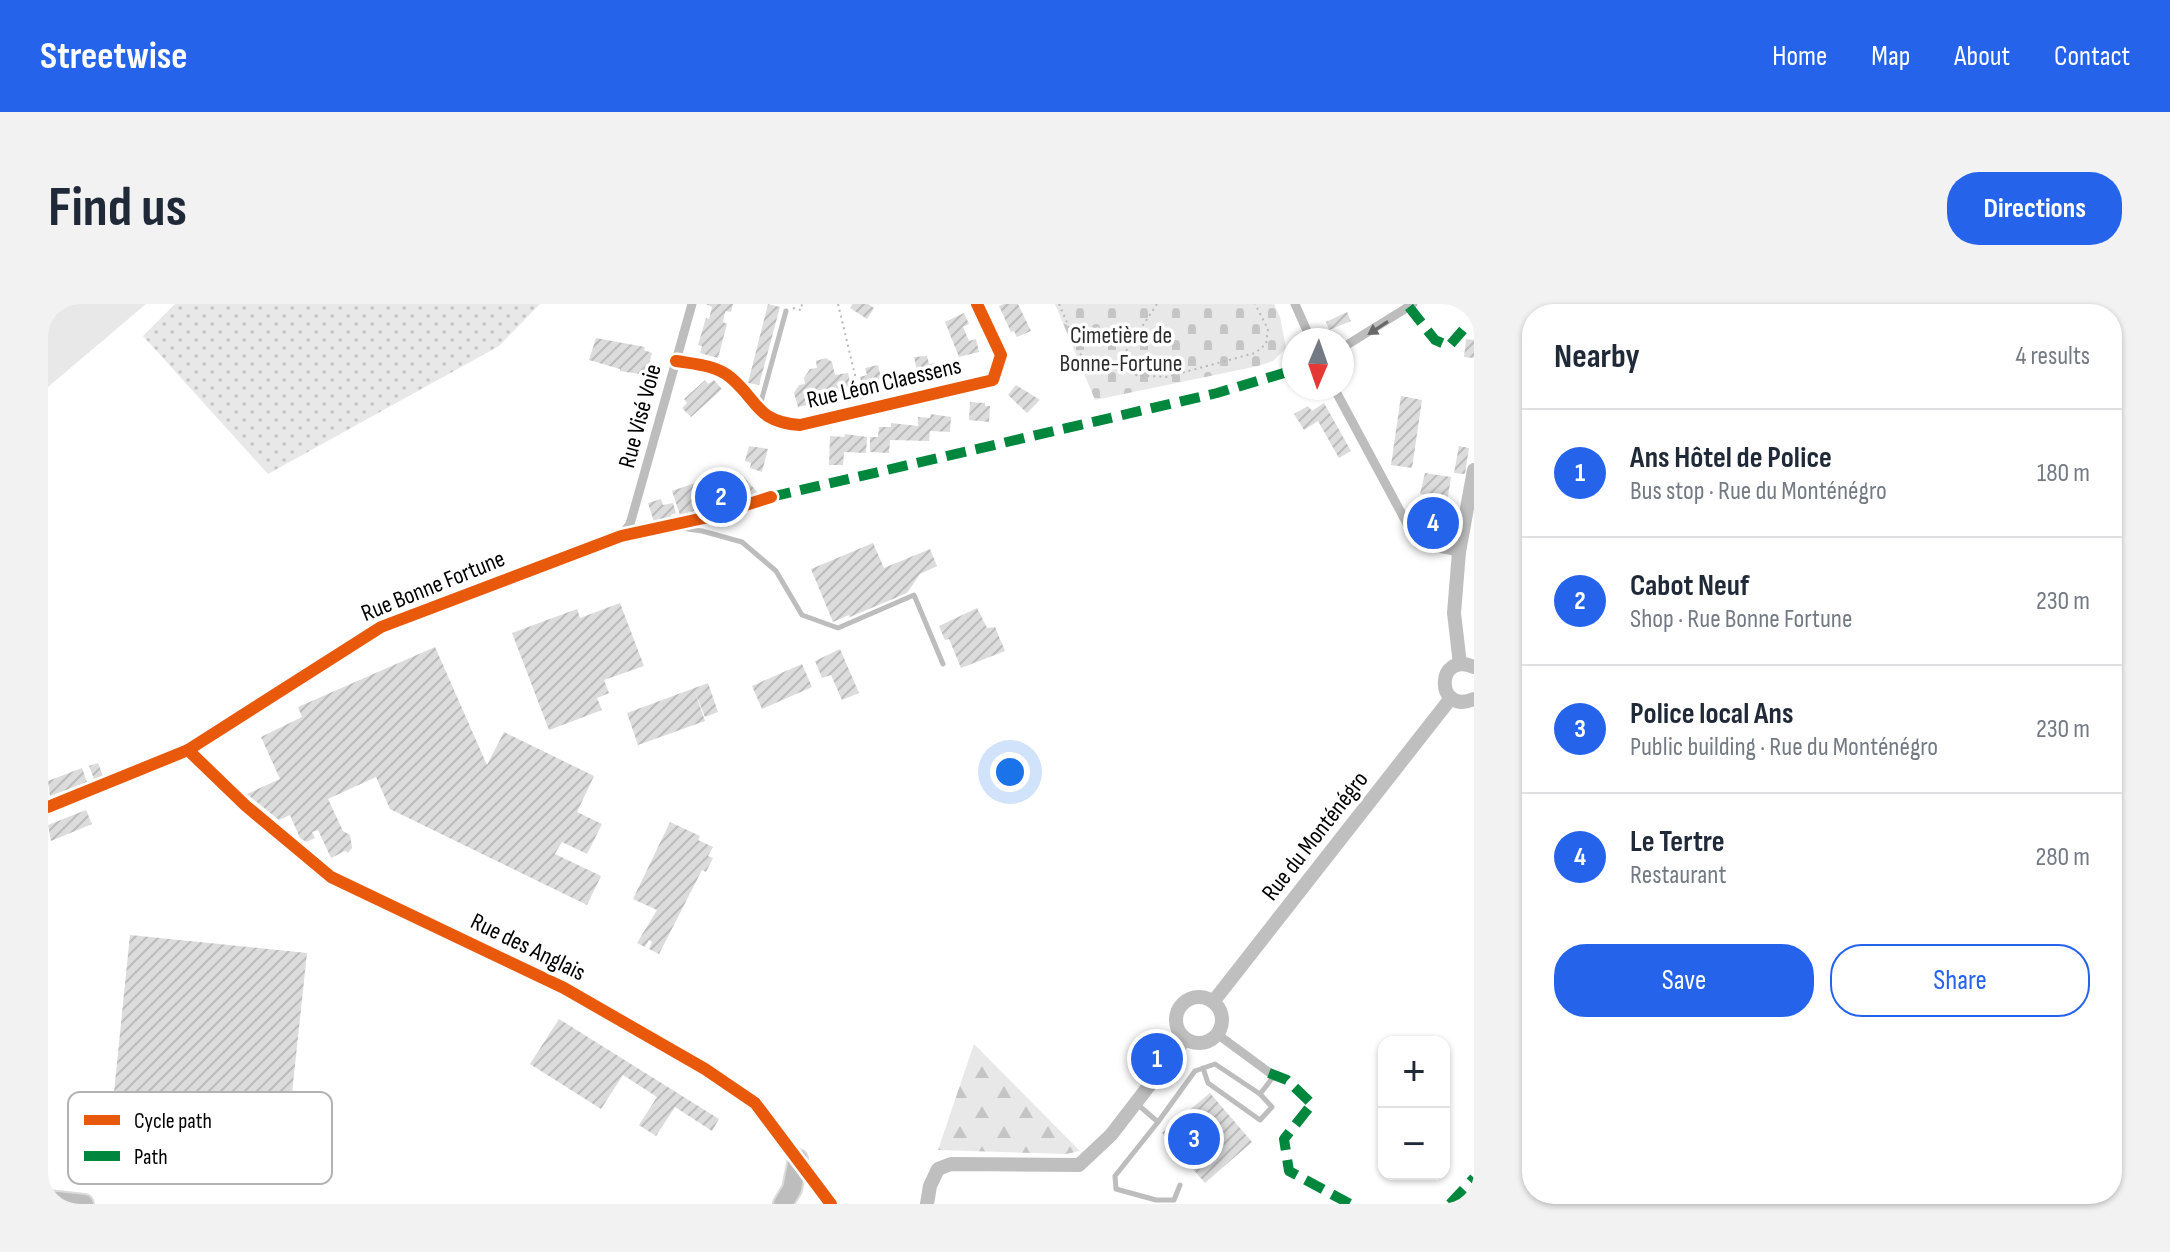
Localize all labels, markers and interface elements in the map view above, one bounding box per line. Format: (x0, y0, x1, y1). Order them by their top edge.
text: Streetwise (40, 34, 188, 79)
text: Home (1772, 40, 1827, 73)
text: Map (1871, 40, 1910, 73)
text: About (1954, 40, 2010, 73)
text: Contact (2054, 40, 2130, 73)
button: Directions (1947, 172, 2122, 245)
text: Find us (48, 175, 187, 242)
one-way arrow (1368, 320, 1389, 335)
park label: Cimetière de Bonne-Fortune (1060, 321, 1182, 378)
north arrow (1282, 328, 1354, 400)
text: Nearby (1554, 336, 1640, 377)
text: 4 results (2015, 341, 2090, 372)
street label: Rue Léon Claessens (804, 351, 964, 415)
street label: Rue Visé Voie (612, 361, 668, 471)
text: Ans Hôtel de Police (1630, 440, 1832, 476)
text: 1 (1575, 458, 1585, 489)
text: 180 m (2037, 458, 2090, 489)
pin: 2 (695, 467, 747, 527)
text: Bus stop · Rue du Monténégro (1630, 476, 1887, 507)
pin: 4 (1407, 493, 1459, 553)
street label: Rue Bonne Fortune (357, 544, 509, 628)
text: Cabot Neuf (1630, 568, 1749, 604)
text: 2 (1574, 586, 1586, 617)
text: 230 m (2036, 586, 2090, 617)
text: Shop · Rue Bonne Fortune (1630, 604, 1852, 635)
text: Police local Ans (1630, 696, 1793, 732)
text: 3 (1574, 714, 1586, 745)
text: 230 m (2036, 714, 2090, 745)
text: Public building · Rue du Monténégro (1630, 732, 1938, 763)
your location (990, 752, 1030, 792)
street label: Rue du Monténégro (1256, 766, 1374, 906)
text: Le Tertre (1630, 824, 1725, 860)
text: 4 (1574, 842, 1586, 873)
text: 280 m (2035, 842, 2090, 873)
text: Restaurant (1630, 860, 1726, 891)
street label: Rue des Anglais (466, 907, 590, 987)
button: Save (1554, 944, 1814, 1017)
button: Share (1830, 944, 2090, 1017)
pin: 1 (1131, 1029, 1183, 1089)
map controls (1378, 1036, 1450, 1180)
button: + (1378, 1036, 1450, 1108)
legend (68, 1092, 332, 1184)
text: Cycle path (134, 1108, 212, 1135)
button: − (1378, 1108, 1450, 1180)
pin: 3 (1168, 1109, 1220, 1169)
text: Path (134, 1144, 168, 1171)

